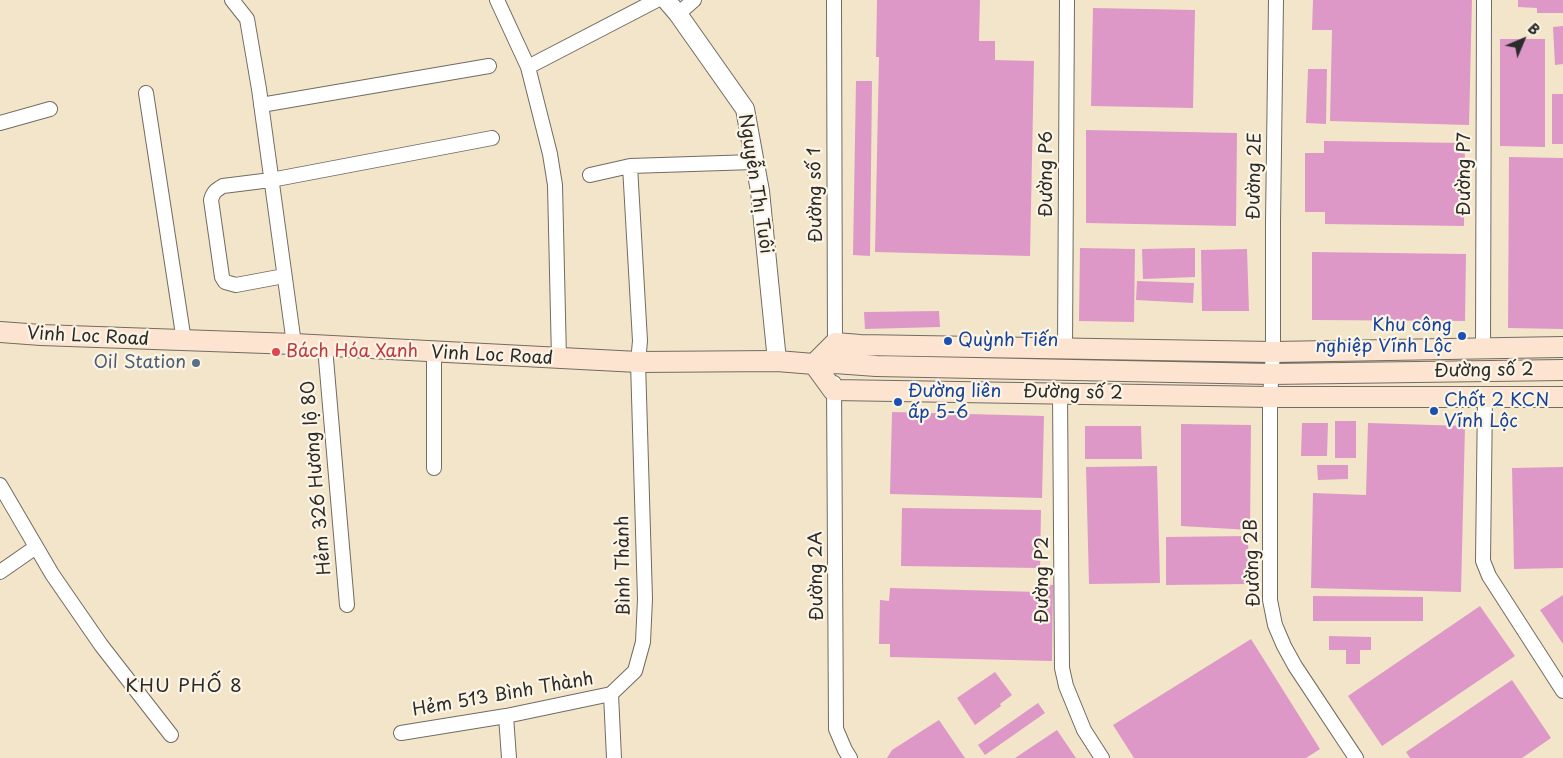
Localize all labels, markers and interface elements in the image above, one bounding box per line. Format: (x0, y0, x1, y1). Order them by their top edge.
north arrow (1498, 15, 1548, 65)
text: B (1523, 18, 1545, 40)
street label: Nguyễn Thị Tuôi (733, 113, 777, 255)
street label: Đường P6 (1036, 131, 1058, 217)
street label: Đường 2E (1243, 132, 1267, 220)
street label: Đường P7 (1454, 132, 1476, 216)
street label: Đường số 1 (804, 147, 828, 243)
place label: Khu công nghiệp Vĩnh Lộc (1315, 315, 1452, 358)
street label: Vinh Loc Road (26, 323, 150, 351)
place label: Quỳnh Tiến (958, 330, 1058, 352)
marker: Khu công nghiệp Vĩnh Lộc (1456, 330, 1468, 342)
marker: Quỳnh Tiến (942, 335, 954, 347)
place label: Bách Hóa Xanh (286, 341, 418, 363)
street label: Vinh Loc Road (430, 342, 554, 370)
marker: Bách Hóa Xanh (270, 346, 282, 358)
place label: Oil Station (93, 352, 186, 374)
marker: Oil Station (190, 357, 202, 369)
street label: Đường số 2 (1434, 359, 1534, 383)
street label: Hẻm 326 Hương lộ 80 (298, 380, 336, 576)
place label: Đường liên ấp 5-6 (908, 381, 1001, 424)
street label: Đường số 2 (1023, 381, 1123, 405)
place label: Chốt 2 KCN Vĩnh Lộc (1444, 390, 1549, 432)
marker: Đường liên ấp 5-6 (892, 396, 904, 408)
marker: Chốt 2 KCN Vĩnh Lộc (1428, 405, 1440, 417)
street label: Bình Thành (612, 516, 636, 616)
street label: Đường 2B (1241, 519, 1265, 607)
street label: Đường 2A (805, 531, 829, 621)
street label: Đường P2 (1032, 537, 1054, 623)
street label: Hẻm 513 Bình Thành (411, 668, 595, 722)
district label: KHU PHỐ 8 (124, 676, 244, 698)

